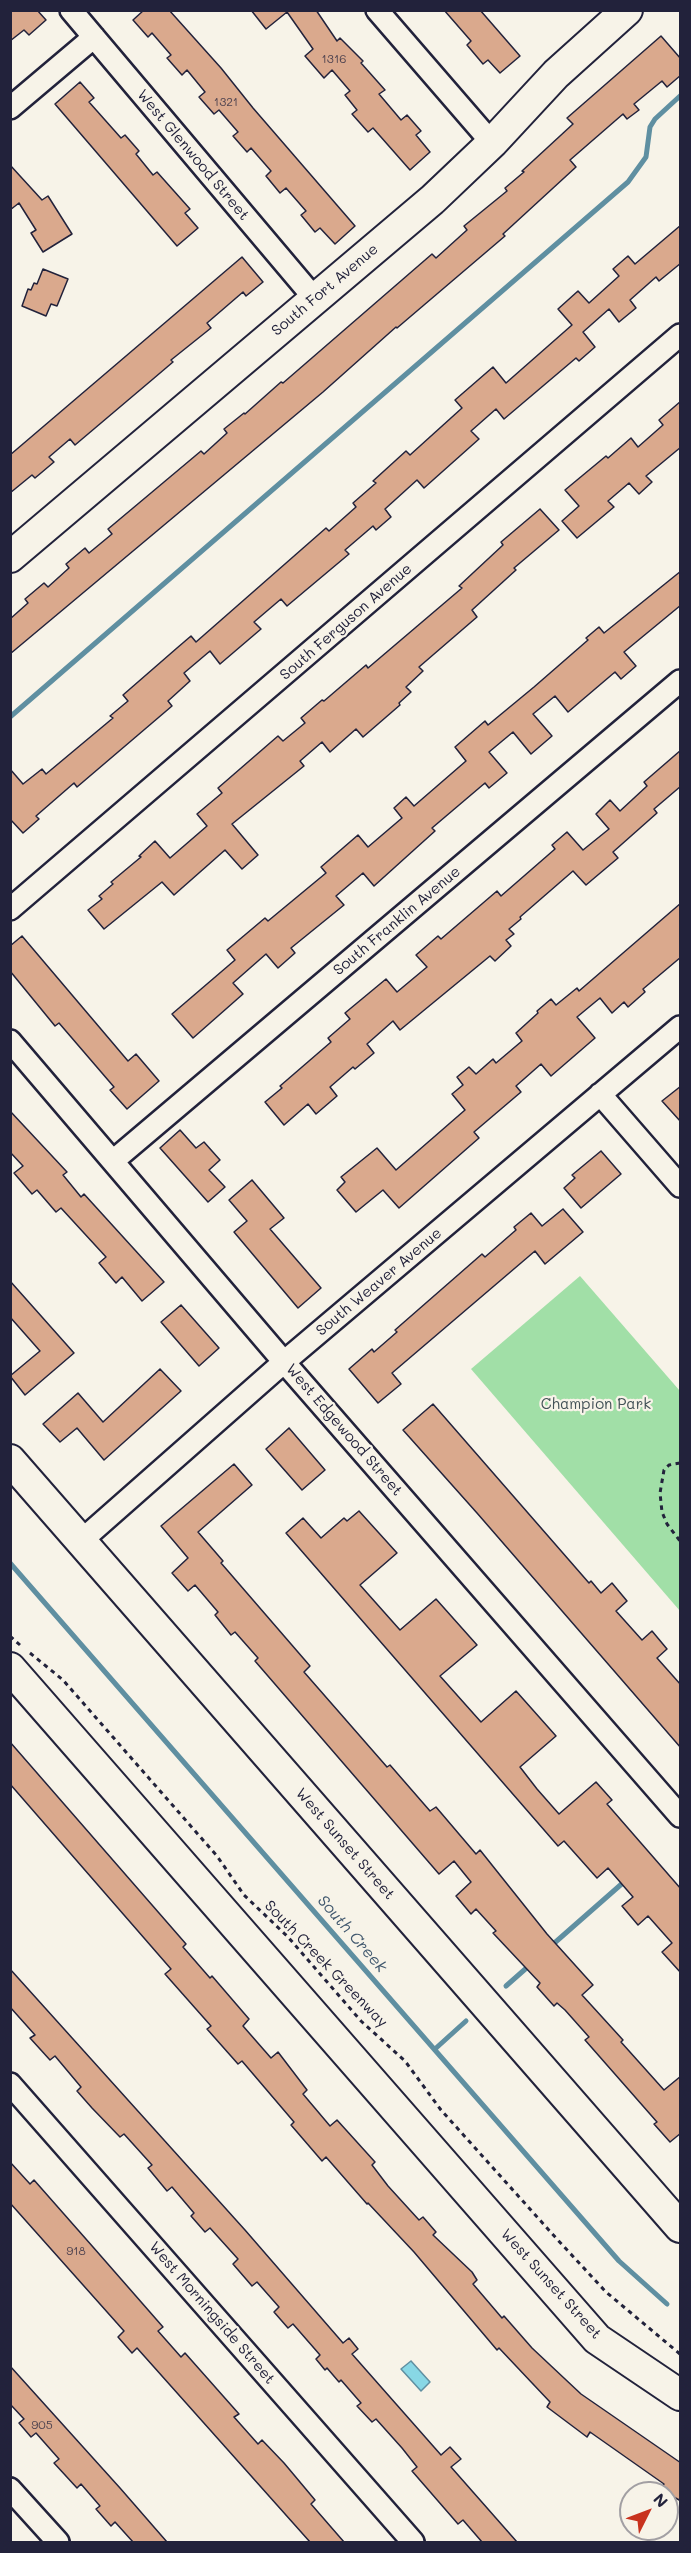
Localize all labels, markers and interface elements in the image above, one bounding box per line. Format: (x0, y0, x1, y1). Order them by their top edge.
house number: 1316 (321, 52, 347, 66)
street label: West Glenwood Street (133, 86, 253, 224)
house number: 1321 (214, 95, 238, 109)
street label: South Fort Avenue (268, 240, 382, 340)
street label: South Ferguson Avenue (276, 560, 416, 684)
street label: South Franklin Avenue (330, 863, 464, 979)
street label: South Weaver Avenue (312, 1224, 446, 1340)
street label: West Edgewood Street (282, 1360, 406, 1500)
park label: Champion Park (541, 1395, 651, 1413)
street label: West Sunset Street (292, 1785, 398, 1903)
water label: South Creek (313, 1891, 391, 1977)
street label: South Creek Greenway (261, 1897, 391, 2031)
street label: West Sunset Street (497, 2225, 605, 2343)
street label: West Morningside Street (145, 2238, 279, 2388)
house number: 918 (66, 2244, 86, 2258)
house number: 905 (31, 2418, 53, 2432)
north arrow (619, 2481, 679, 2541)
text: N (649, 2488, 673, 2512)

